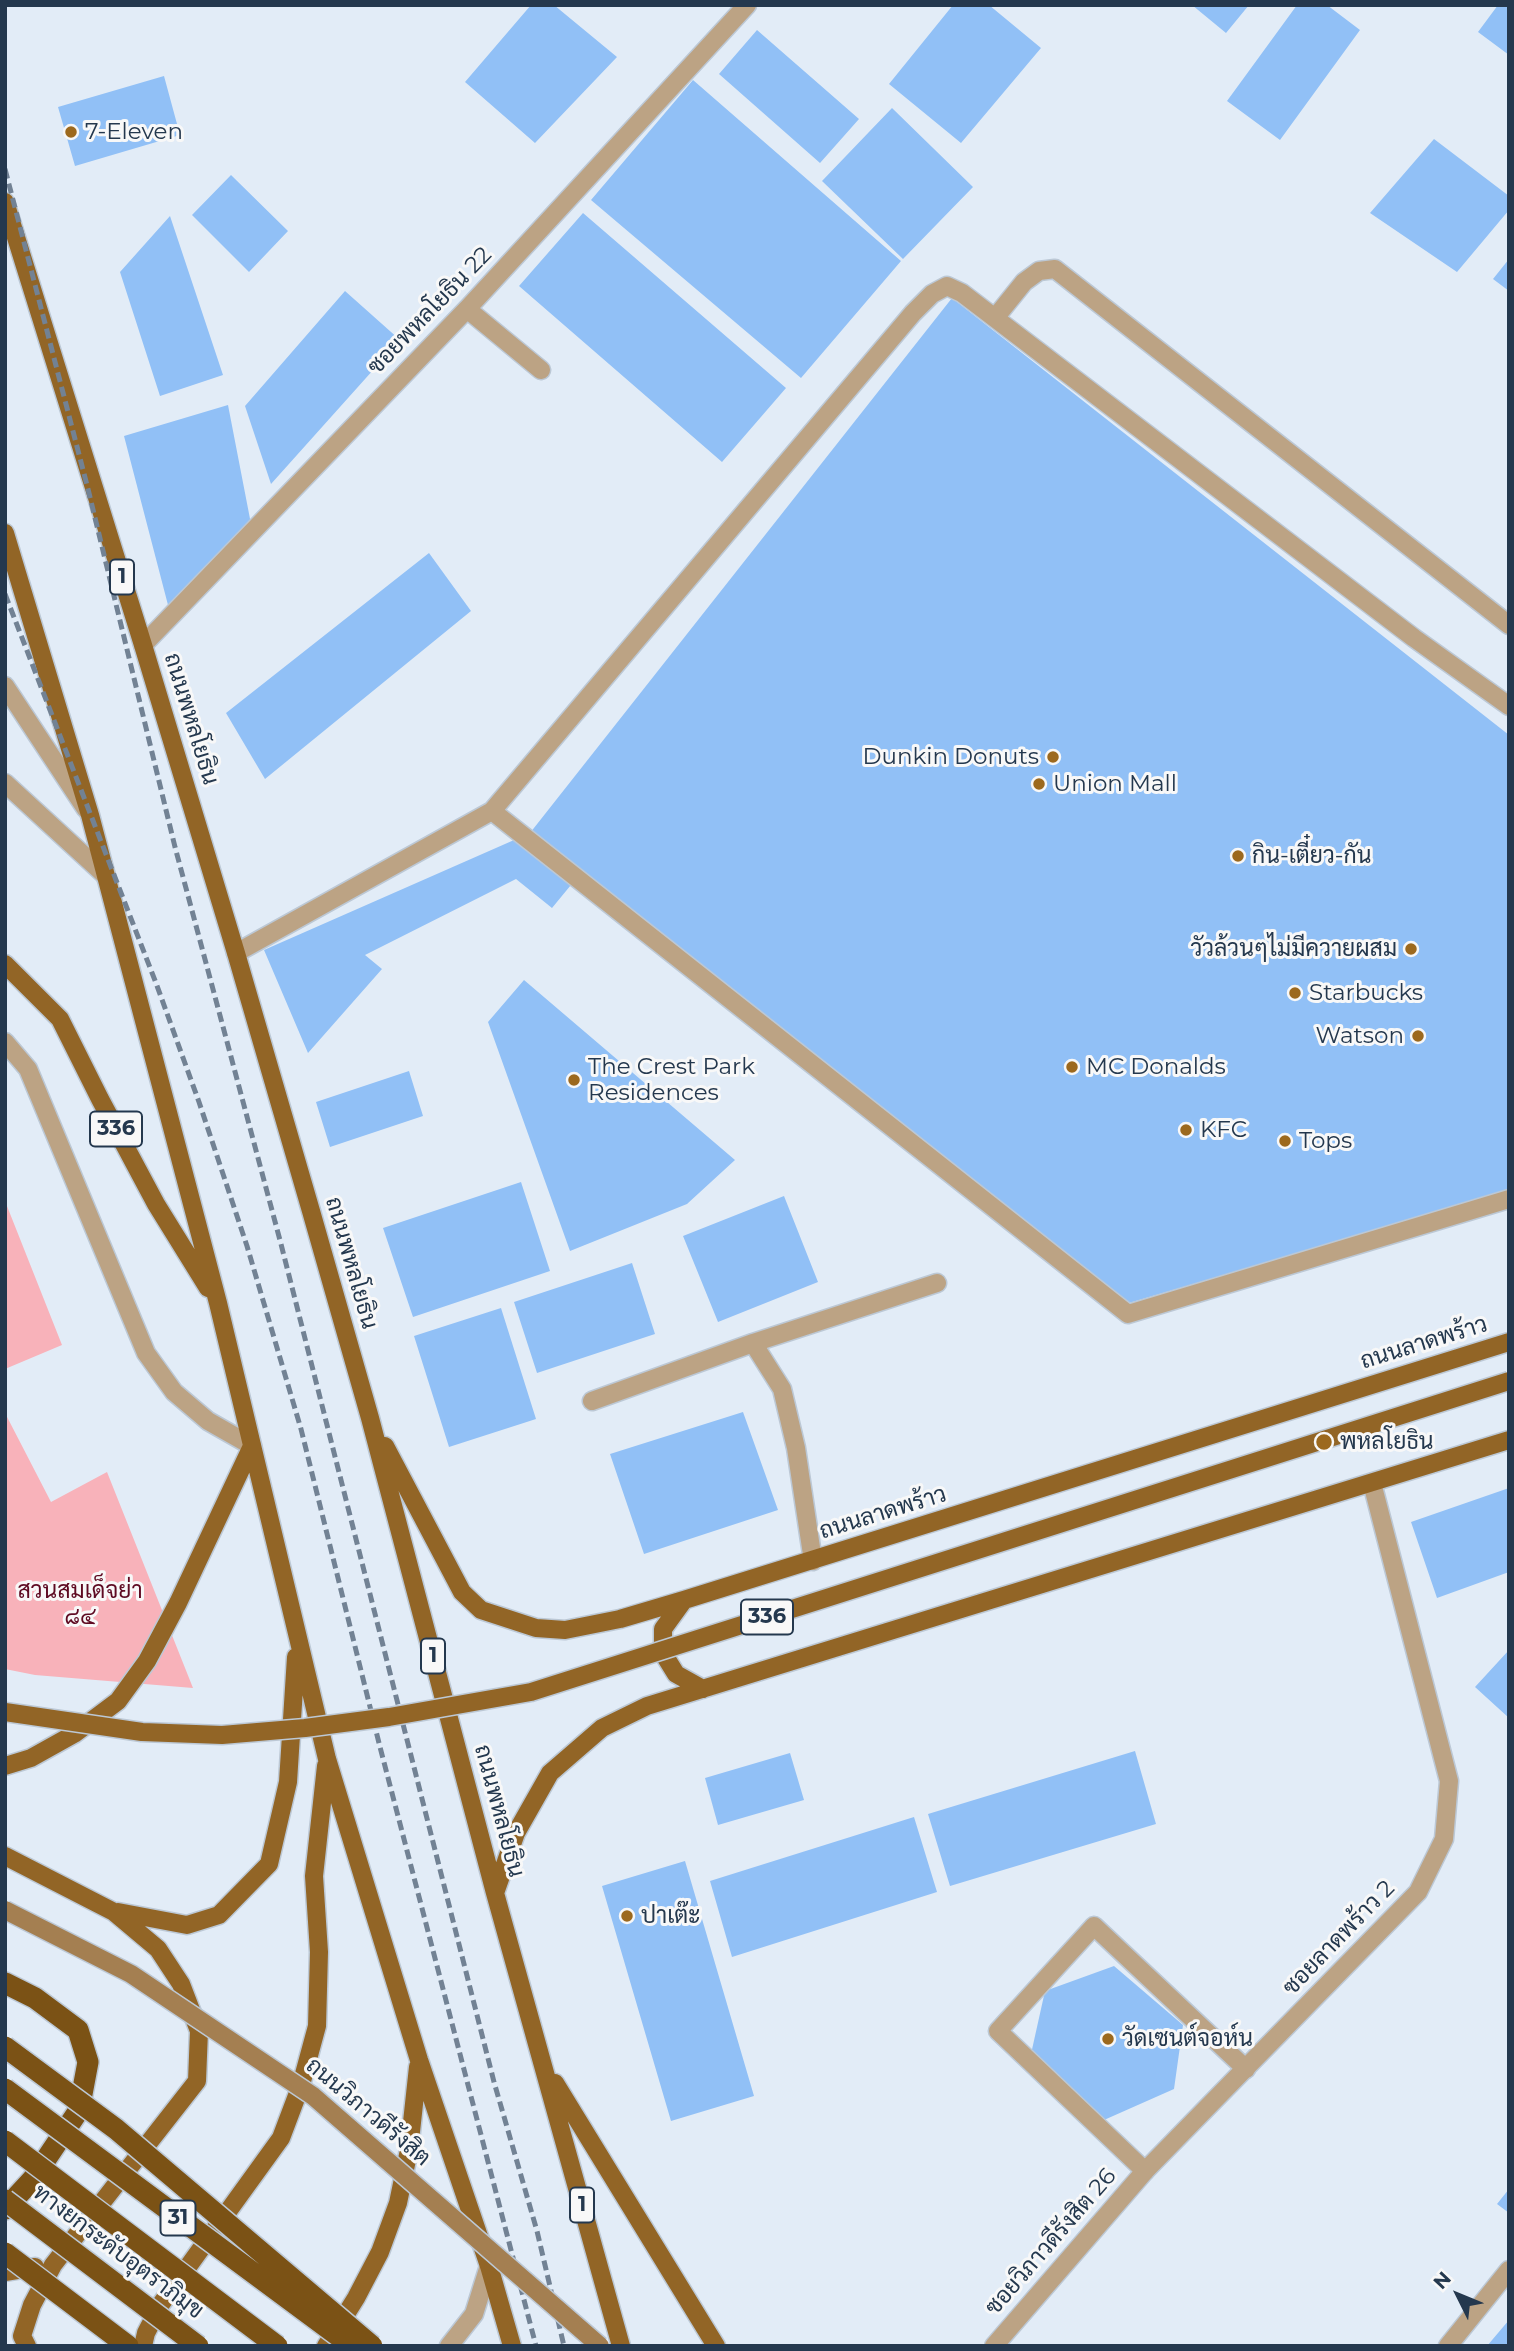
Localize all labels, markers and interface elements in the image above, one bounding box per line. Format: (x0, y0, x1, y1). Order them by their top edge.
place label: 7-Eleven (85, 118, 183, 146)
marker: 7-Eleven (63, 124, 79, 140)
street label: ซอยพหลโยธิน 22 (362, 242, 498, 380)
road number: 1 (110, 560, 134, 594)
street label: ถนนพหลโยธิน (158, 650, 224, 788)
place label: Dunkin Donuts (862, 743, 1039, 771)
marker: Dunkin Donuts (1045, 749, 1061, 765)
place label: Union Mall (1053, 770, 1177, 798)
marker: Union Mall (1031, 776, 1047, 792)
place label: กิน-เตี๋ยว-กัน (1252, 842, 1371, 870)
marker: กิน-เตี๋ยว-กัน (1230, 848, 1246, 864)
place label: วัวล้วนๆไม่มีควายผสม (1190, 935, 1397, 963)
marker: วัวล้วนๆไม่มีควายผสม (1403, 941, 1419, 957)
place label: Starbucks (1309, 979, 1423, 1007)
marker: Starbucks (1287, 985, 1303, 1001)
place label: Watson (1316, 1022, 1404, 1050)
marker: Watson (1410, 1028, 1426, 1044)
place label: The Crest Park Residences (588, 1053, 755, 1107)
place label: MC Donalds (1086, 1053, 1226, 1081)
marker: MC Donalds (1064, 1059, 1080, 1075)
marker: The Crest Park Residences (566, 1072, 582, 1088)
road number: 336 (90, 1112, 142, 1146)
place label: KFC (1200, 1116, 1247, 1144)
marker: KFC (1178, 1122, 1194, 1138)
place label: Tops (1299, 1127, 1352, 1155)
marker: Tops (1277, 1133, 1293, 1149)
street label: ถนนพหลโยธิน (319, 1194, 383, 1332)
street label: ถนนลาดพร้าว (1357, 1311, 1491, 1375)
place label: พหลโยธิน (1340, 1428, 1434, 1456)
marker: พหลโยธิน (1314, 1432, 1334, 1452)
street label: ถนนลาดพร้าว (816, 1481, 950, 1545)
park label: สวนสมเด็จย่า ๘๔ (17, 1577, 143, 1631)
road number: 336 (741, 1600, 793, 1634)
road number: 1 (421, 1638, 445, 1674)
street label: ถนนพหลโยธิน (468, 1742, 530, 1880)
street label: ซอยลาดพร้าว 2 (1277, 1875, 1401, 2001)
place label: ปาเต๊ะ (641, 1902, 701, 1930)
marker: ปาเต๊ะ (619, 1908, 635, 1924)
place label: วัดเซนต์จอห์น (1122, 2025, 1253, 2053)
marker: วัดเซนต์จอห์น (1100, 2031, 1116, 2047)
street label: ถนนวิภาวดีรังสิต (300, 2052, 436, 2172)
street label: ซอยวิภาวดีรังสิต 26 (980, 2163, 1122, 2321)
street label: ทางยกระดับอุตราภิมุข (27, 2179, 209, 2325)
road number: 1 (570, 2188, 594, 2222)
road number: 31 (160, 2200, 196, 2236)
north arrow (1423, 2260, 1493, 2330)
text: N (1429, 2267, 1456, 2294)

